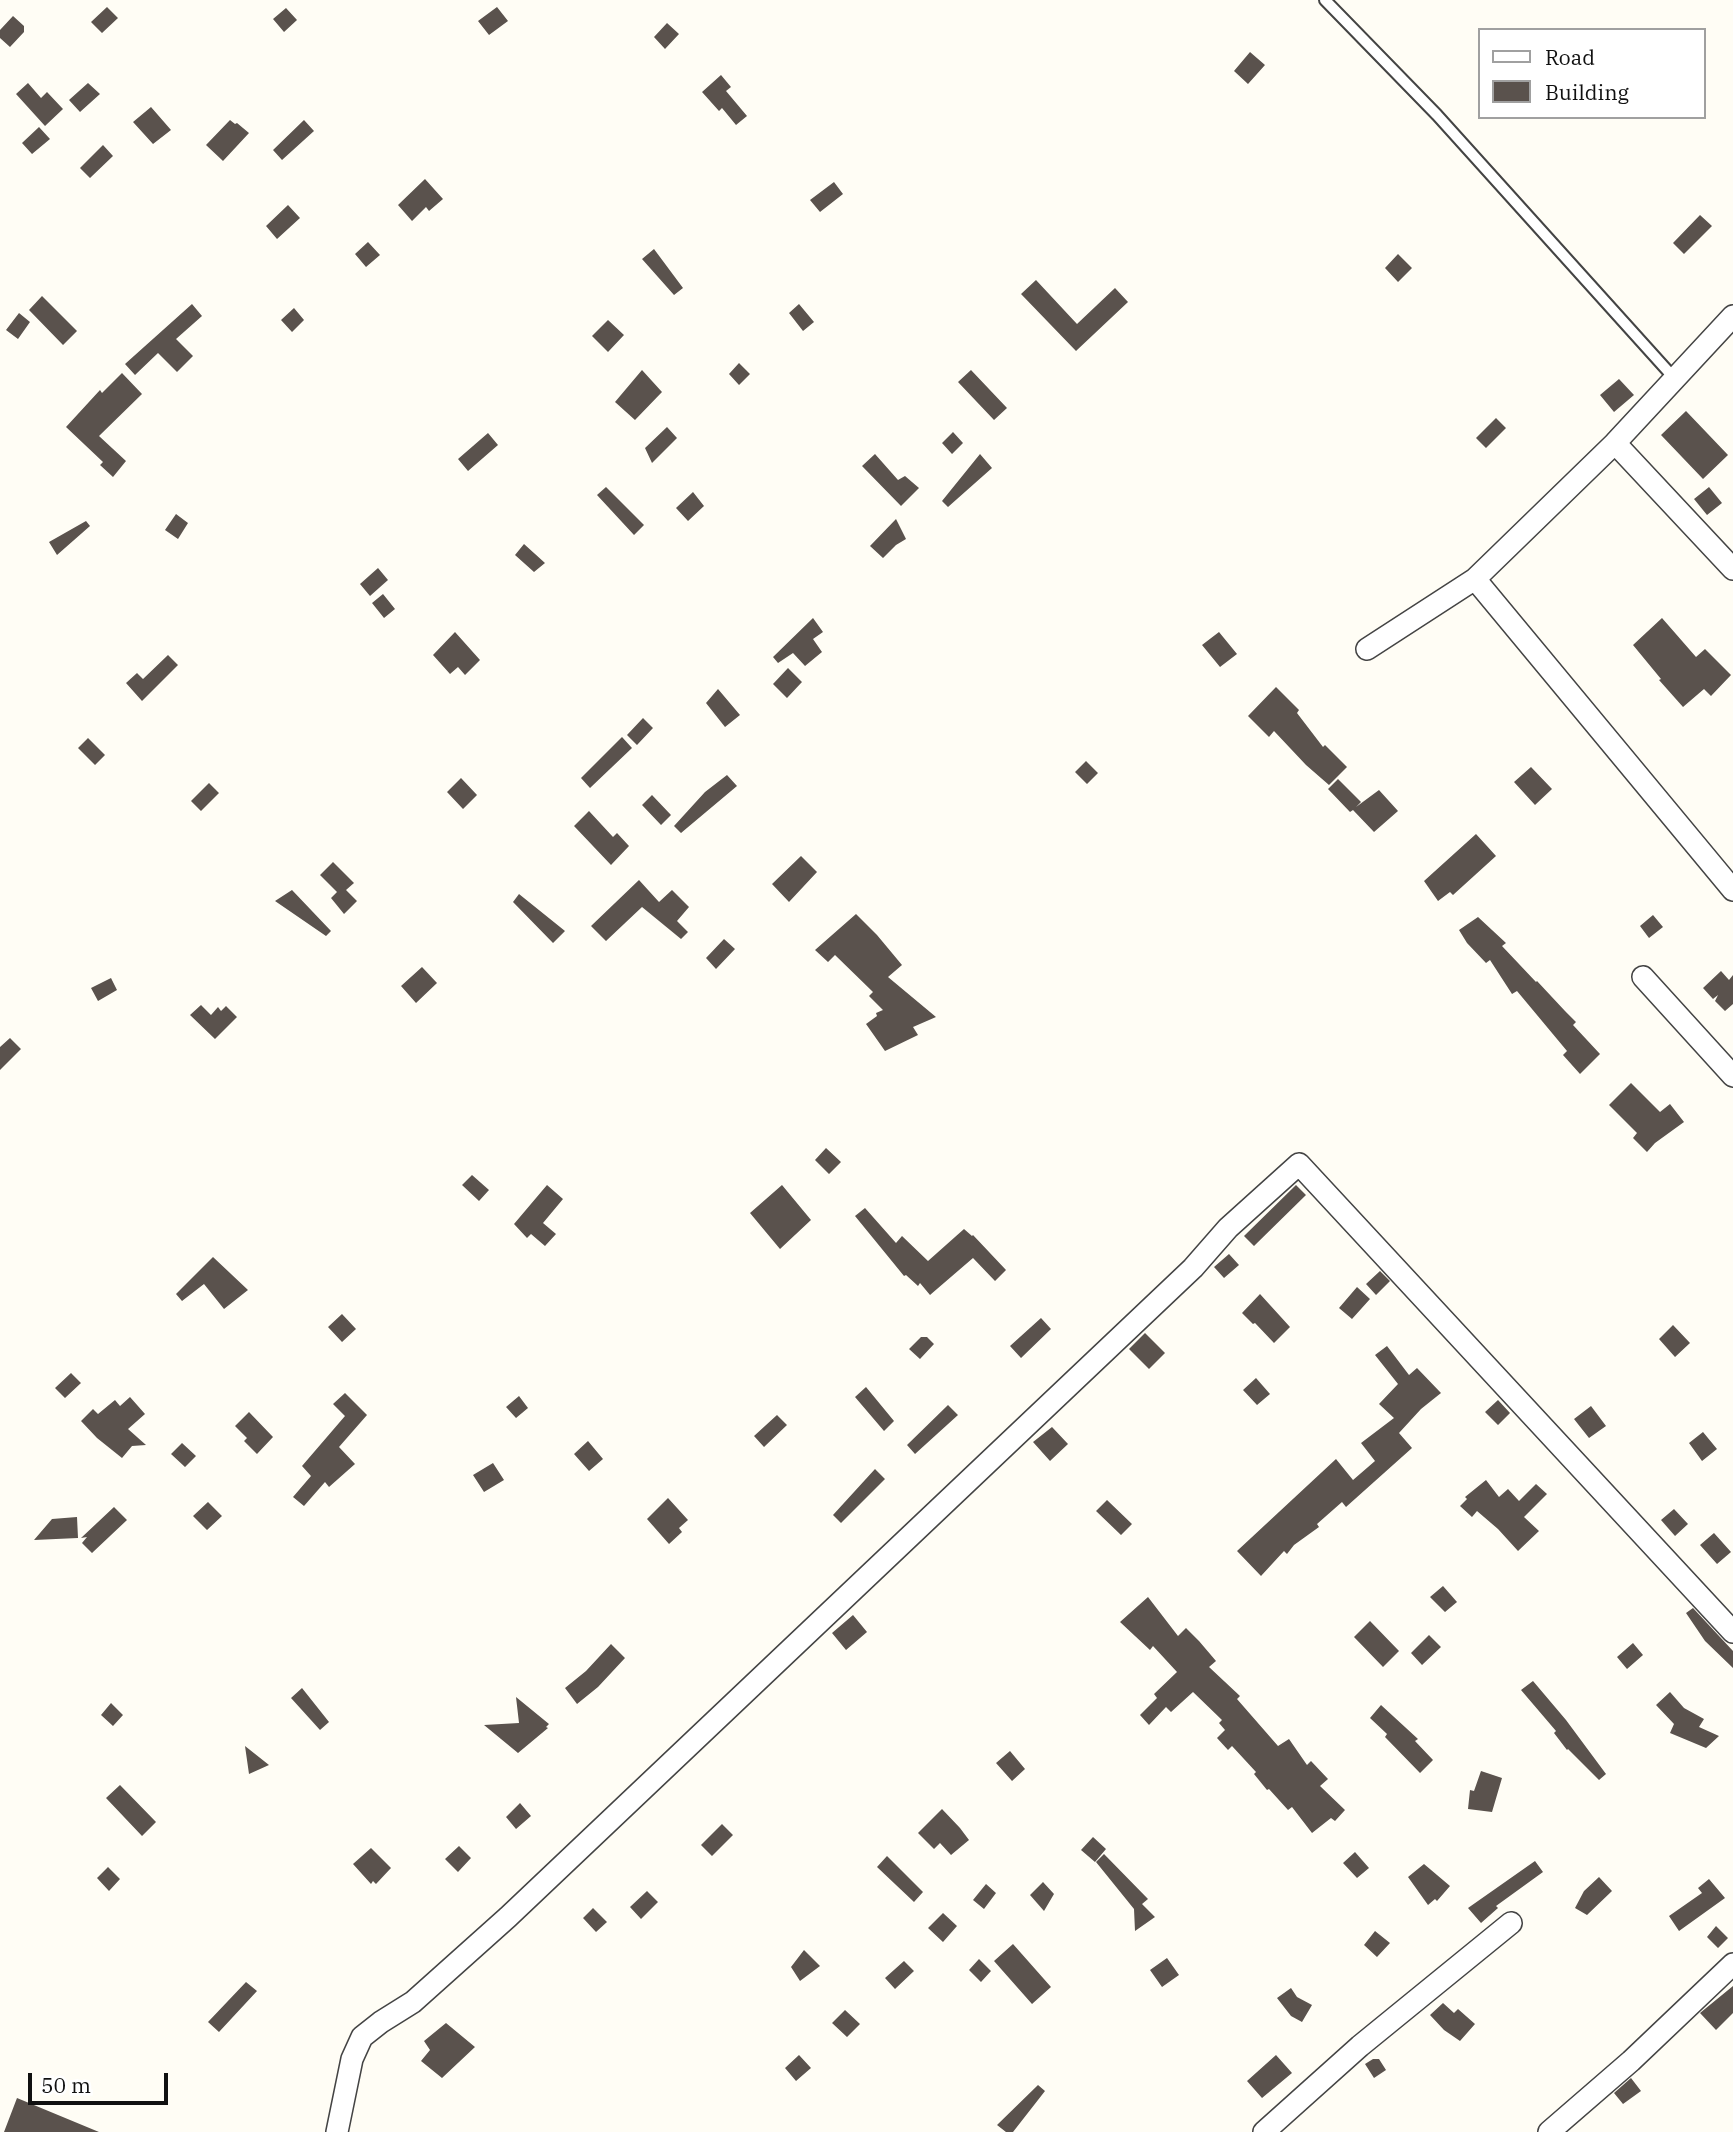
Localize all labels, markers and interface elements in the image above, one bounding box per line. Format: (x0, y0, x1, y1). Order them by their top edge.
legend (1478, 28, 1705, 119)
text: Road (1545, 43, 1595, 71)
text: Building (1545, 78, 1629, 106)
scale bar (32, 2058, 172, 2102)
text: 50 m (41, 2071, 91, 2099)

